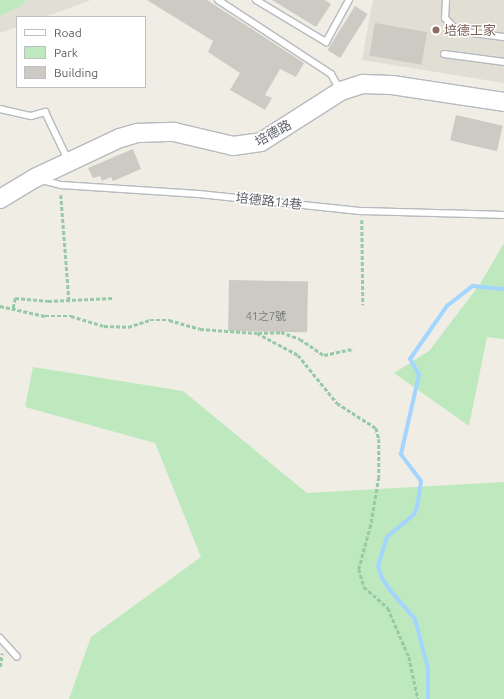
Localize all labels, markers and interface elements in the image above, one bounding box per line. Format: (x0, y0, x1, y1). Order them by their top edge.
legend (16, 16, 146, 88)
place label: 培德工家 (444, 22, 496, 38)
marker: 培德工家 (431, 25, 441, 35)
text: Road (54, 26, 82, 39)
text: Park (54, 46, 78, 59)
text: Building (54, 66, 98, 79)
street label: 培德路 (252, 117, 294, 149)
street label: 培德路14巷 (235, 190, 303, 212)
house number: 41之7號 (246, 309, 286, 323)

